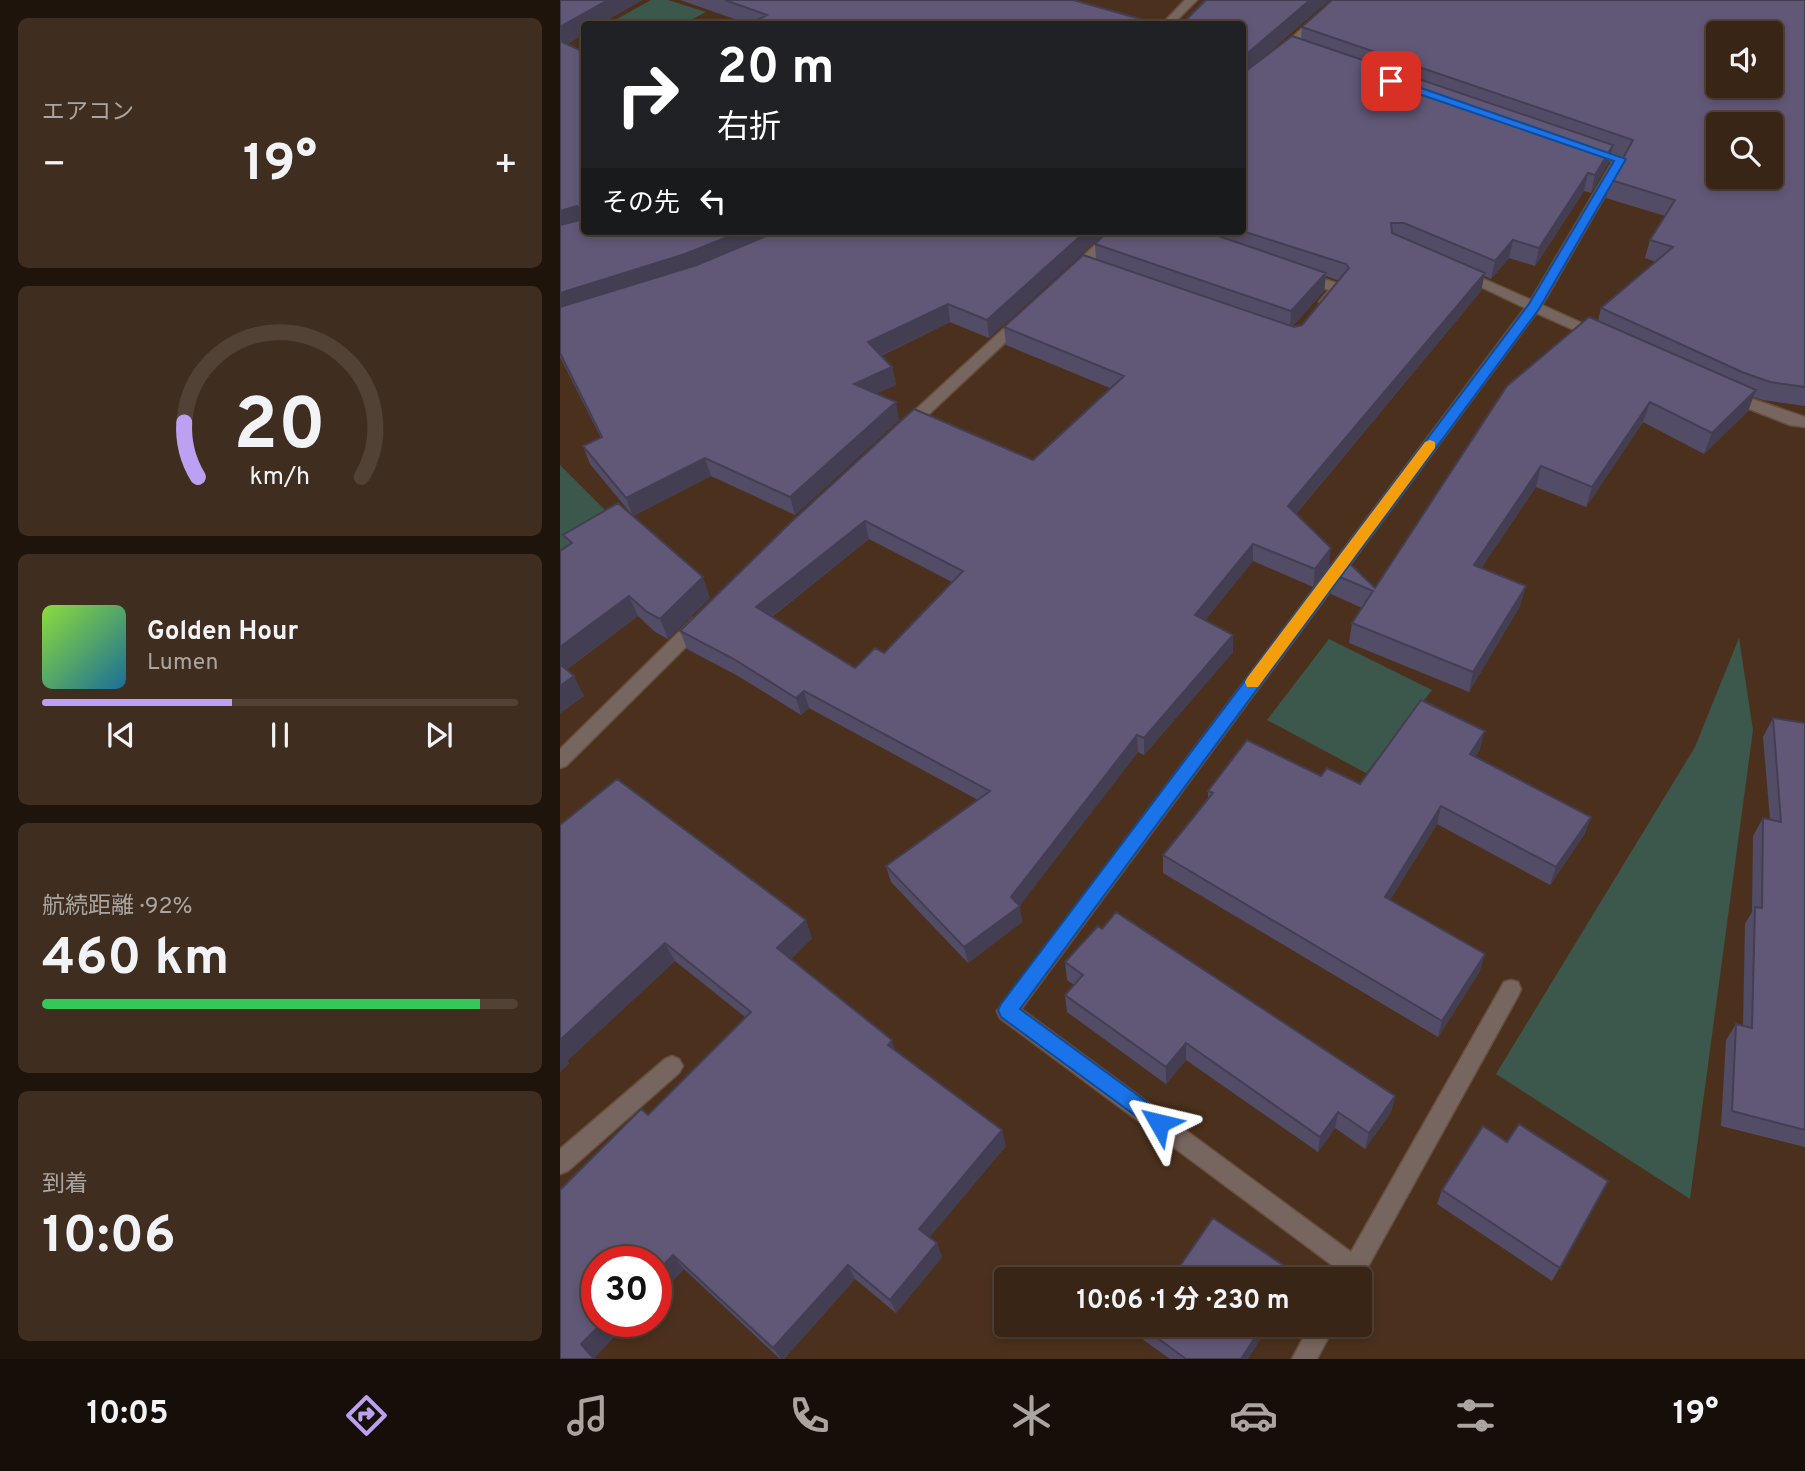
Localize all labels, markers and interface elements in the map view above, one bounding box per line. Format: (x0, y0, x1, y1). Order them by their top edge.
map controls (1706, 21, 1783, 189)
button: sound (1706, 21, 1783, 98)
text: 20 m (717, 39, 834, 101)
icon: right (602, 49, 693, 140)
pin (1361, 51, 1421, 111)
icon: arrive (1372, 62, 1410, 100)
text: エアコン (42, 99, 134, 128)
text: 右折 (717, 109, 781, 149)
button: search (1706, 112, 1783, 189)
text: 19° (243, 133, 317, 199)
text: − (42, 142, 67, 191)
text: + (493, 142, 518, 191)
icon: left (694, 182, 732, 220)
text: その先 (602, 188, 680, 221)
text: 20 (234, 384, 326, 476)
text: km/h (250, 462, 310, 494)
text: Golden Hour (147, 616, 298, 649)
text: Lumen (147, 649, 218, 678)
icon: previous (102, 716, 140, 754)
icon: pause (261, 716, 299, 754)
icon: next (420, 716, 458, 754)
text: 航続距離 · 92% (42, 893, 193, 922)
text: 460 km (42, 927, 229, 993)
position arrow (1122, 1086, 1196, 1160)
text: 到着 (42, 1171, 88, 1200)
text: 10:06 (42, 1205, 176, 1271)
speed limit sign: 30 (581, 1246, 672, 1337)
text: 10:06 · 1 分 · 230 m (1076, 1285, 1290, 1318)
icon: directions (342, 1391, 391, 1440)
icon: music (563, 1391, 612, 1440)
icon: phone (785, 1391, 834, 1440)
icon: climate (1007, 1391, 1056, 1440)
icon: car (1229, 1391, 1278, 1440)
icon: filters (1451, 1391, 1500, 1440)
text: 10:05 (86, 1395, 169, 1435)
text: 19° (1673, 1395, 1719, 1435)

